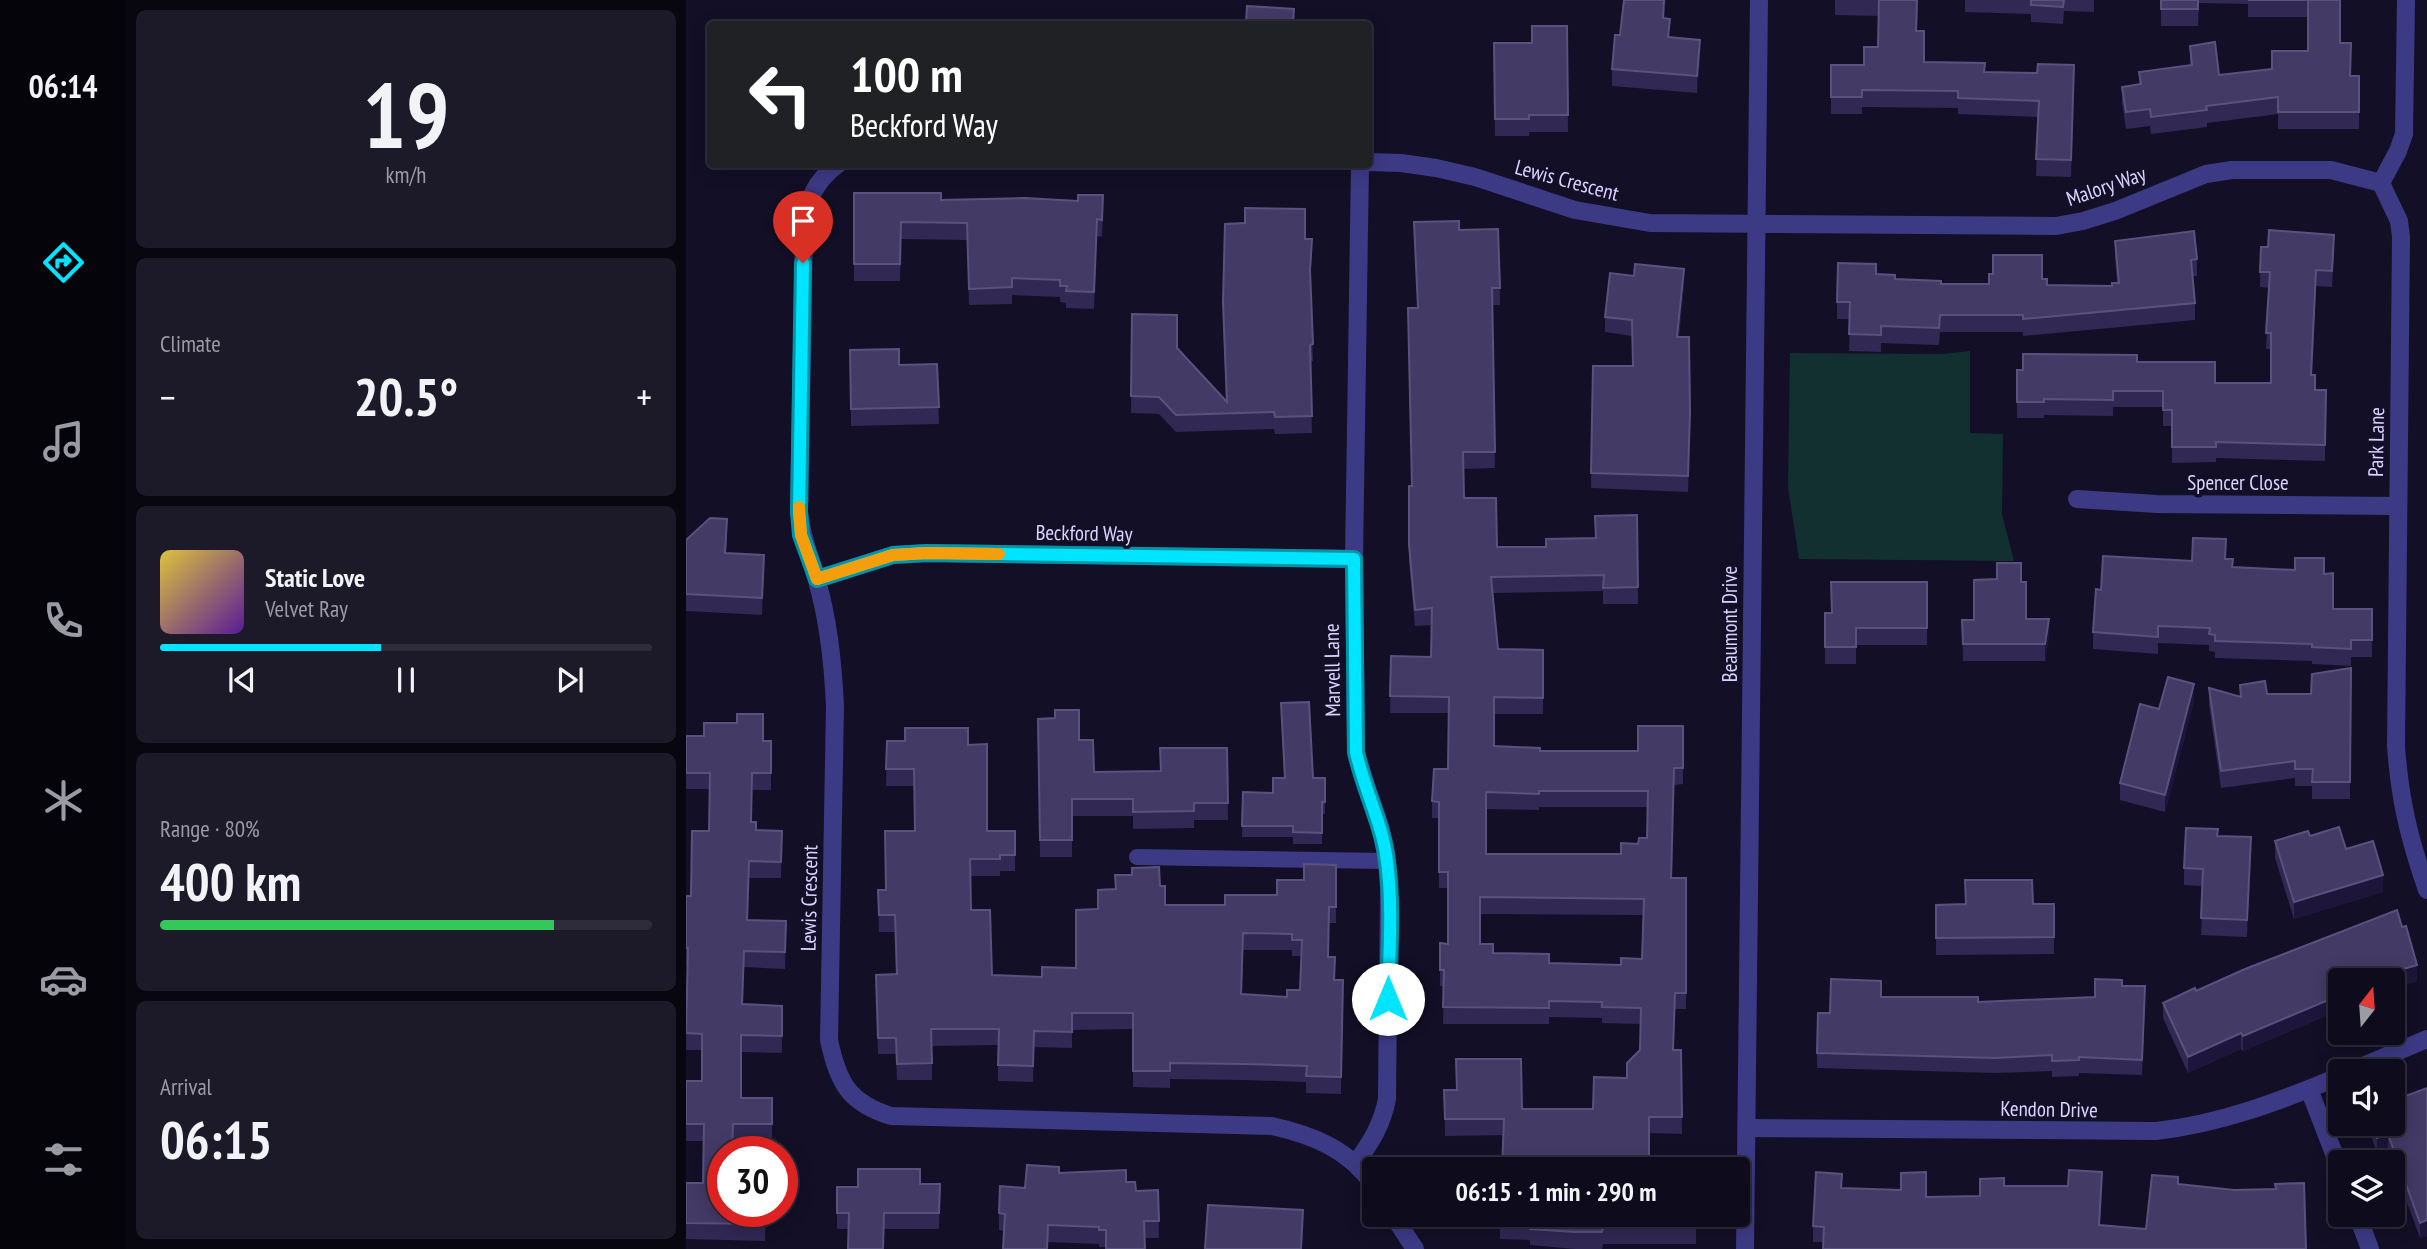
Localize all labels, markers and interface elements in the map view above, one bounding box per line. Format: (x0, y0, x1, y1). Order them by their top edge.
text: 100 m (850, 42, 963, 106)
icon: left (735, 49, 826, 140)
text: 19 (363, 55, 450, 173)
text: 06:14 (28, 65, 98, 107)
text: Beckford Way (850, 104, 998, 146)
street label: Lewis Crescent (1512, 153, 1622, 207)
text: km/h (386, 160, 426, 189)
street label: Malory Way (2063, 160, 2150, 212)
pin (773, 191, 833, 263)
icon: arrive (784, 202, 822, 240)
icon: directions (39, 238, 88, 287)
text: Climate (160, 329, 221, 358)
text: 20.5° (354, 363, 458, 430)
text: − (160, 372, 176, 421)
text: + (636, 372, 652, 421)
street label: Park Lane (2362, 407, 2390, 477)
icon: music (39, 417, 88, 466)
street label: Spencer Close (2187, 469, 2289, 496)
street label: Beckford Way (1035, 519, 1133, 547)
text: Static Love (265, 561, 365, 594)
street label: Beaumont Drive (1716, 566, 1743, 682)
text: Velvet Ray (265, 594, 348, 623)
icon: phone (39, 596, 88, 645)
street label: Marvell Lane (1318, 623, 1346, 717)
icon: previous (223, 661, 261, 699)
icon: pause (387, 661, 425, 699)
icon: next (551, 661, 589, 699)
icon: climate (39, 776, 88, 825)
text: Range · 80% (160, 814, 260, 843)
street label: Lewis Crescent (795, 844, 823, 951)
text: 400 km (160, 848, 301, 915)
icon: car (39, 955, 88, 1004)
position arrow (1351, 962, 1425, 1036)
north arrow (2328, 968, 2404, 1045)
map controls (2328, 968, 2405, 1227)
button: sound (2328, 1059, 2405, 1136)
text: Arrival (160, 1072, 212, 1101)
street label: Kendon Drive (2000, 1095, 2098, 1123)
text: 06:15 (160, 1106, 272, 1173)
icon: filters (39, 1135, 88, 1184)
speed limit sign: 30 (707, 1136, 798, 1227)
button: layers (2328, 1150, 2405, 1227)
text: 06:15 · 1 min · 290 m (1456, 1175, 1656, 1208)

